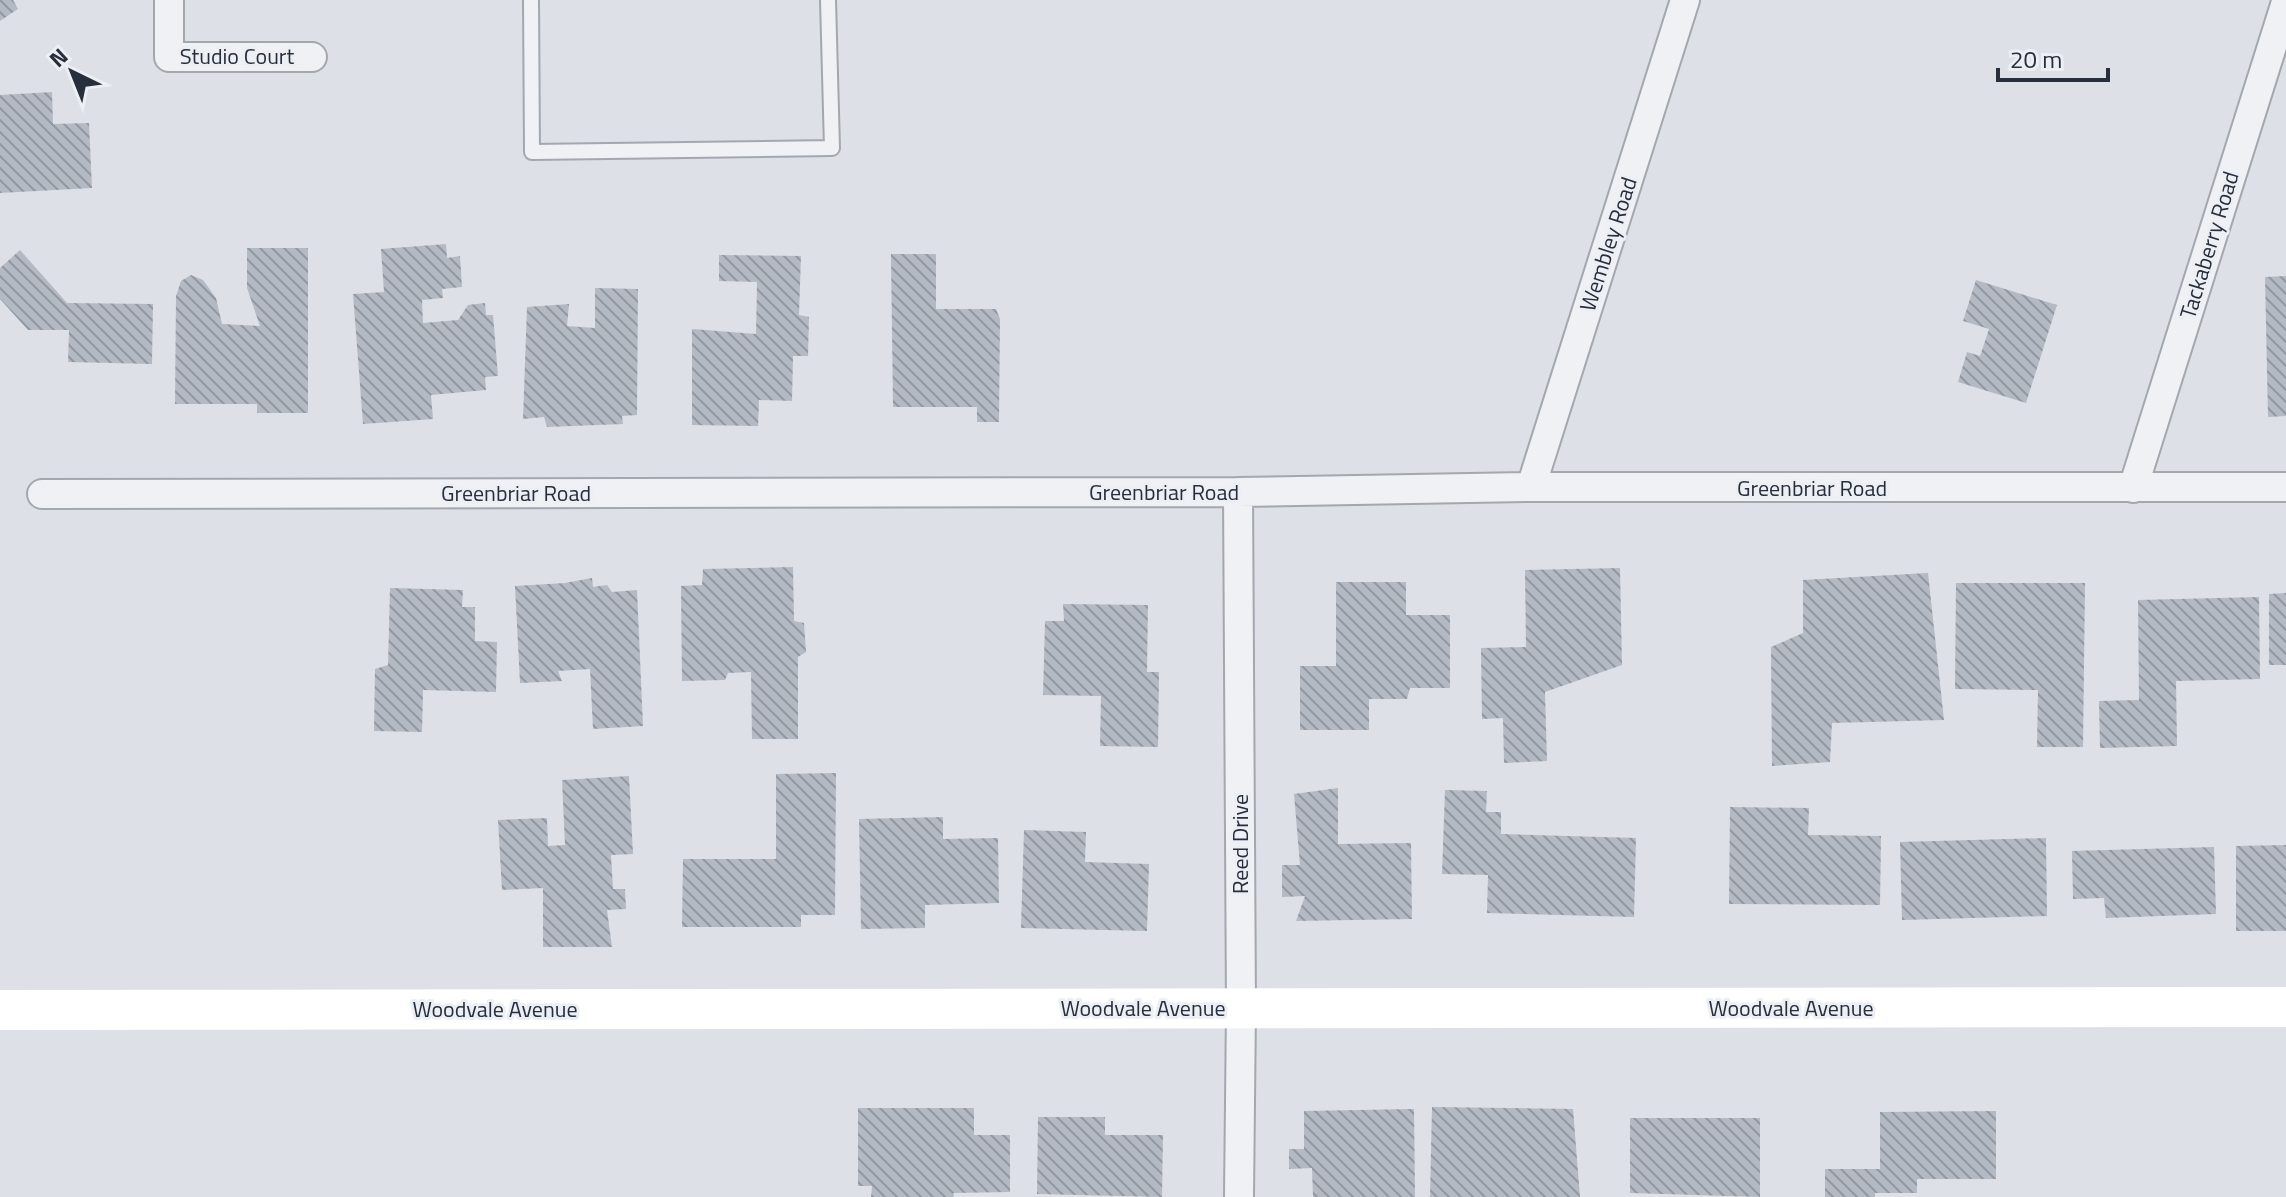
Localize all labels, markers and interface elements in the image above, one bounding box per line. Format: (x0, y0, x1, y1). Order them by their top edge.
north arrow (32, 32, 112, 112)
scale bar (1998, 32, 2108, 82)
street label: Studio Court (180, 39, 294, 73)
text: N (41, 40, 76, 75)
text: 20 m (2010, 41, 2062, 77)
street label: Tackaberry Road (2170, 167, 2248, 323)
street label: Wembley Road (1570, 173, 1646, 315)
street label: Greenbriar Road (1737, 471, 1887, 505)
street label: Greenbriar Road (1089, 475, 1239, 509)
street label: Greenbriar Road (441, 476, 591, 510)
street label: Reed Drive (1223, 794, 1257, 894)
street label: Woodvale Avenue (1060, 991, 1226, 1025)
street label: Woodvale Avenue (1708, 991, 1874, 1025)
street label: Woodvale Avenue (412, 992, 578, 1026)

